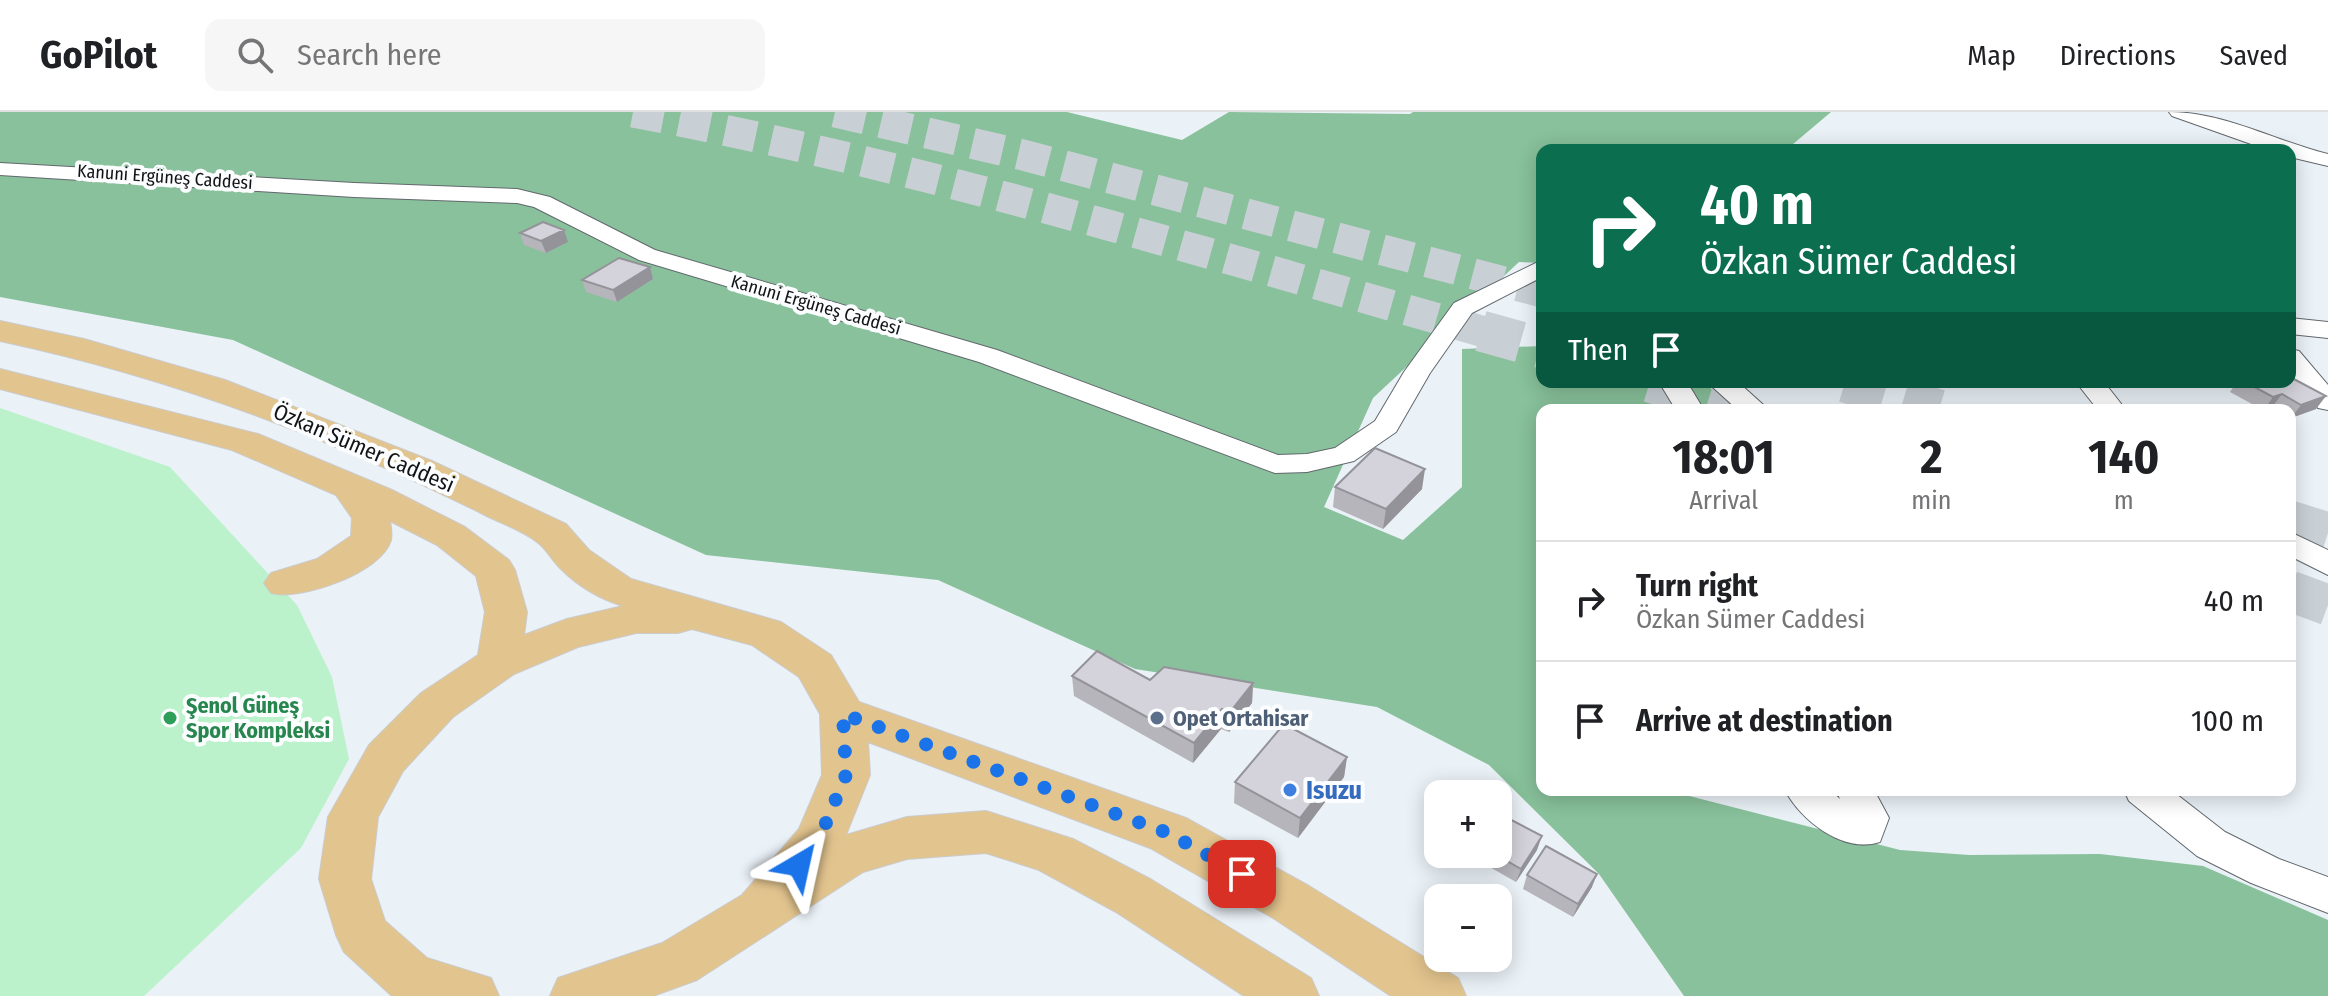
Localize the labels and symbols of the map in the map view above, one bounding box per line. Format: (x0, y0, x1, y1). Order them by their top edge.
street label: Kanuni Ergüneş Caddesi (77, 160, 253, 194)
street label: Kanuni Ergüneş Caddesi (728, 270, 904, 340)
street label: Özkan Sümer Caddesi (269, 398, 459, 498)
place label: Şenol Güneş Spor Kompleksi (186, 692, 330, 744)
place label: Opet Ortahisar (1173, 705, 1309, 732)
marker: Şenol Güneş Spor Kompleksi (161, 709, 179, 727)
marker: Opet Ortahisar (1148, 709, 1166, 727)
place label: Isuzu (1306, 775, 1362, 806)
marker: Isuzu (1281, 781, 1299, 799)
position arrow (757, 823, 841, 907)
pin (1208, 840, 1276, 908)

